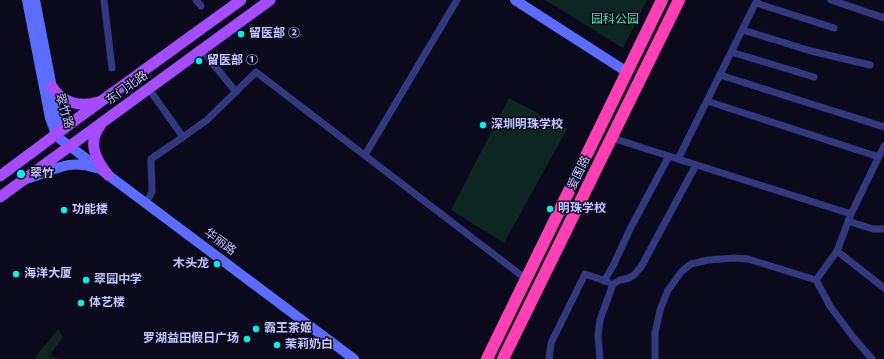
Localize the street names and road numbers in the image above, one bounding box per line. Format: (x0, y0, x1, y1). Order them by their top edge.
street label: 东门北路 (103, 68, 151, 108)
street label: 翠竹路 (52, 92, 76, 130)
street label: 爱国路 (565, 154, 593, 192)
street label: 华丽路 (201, 225, 239, 259)

